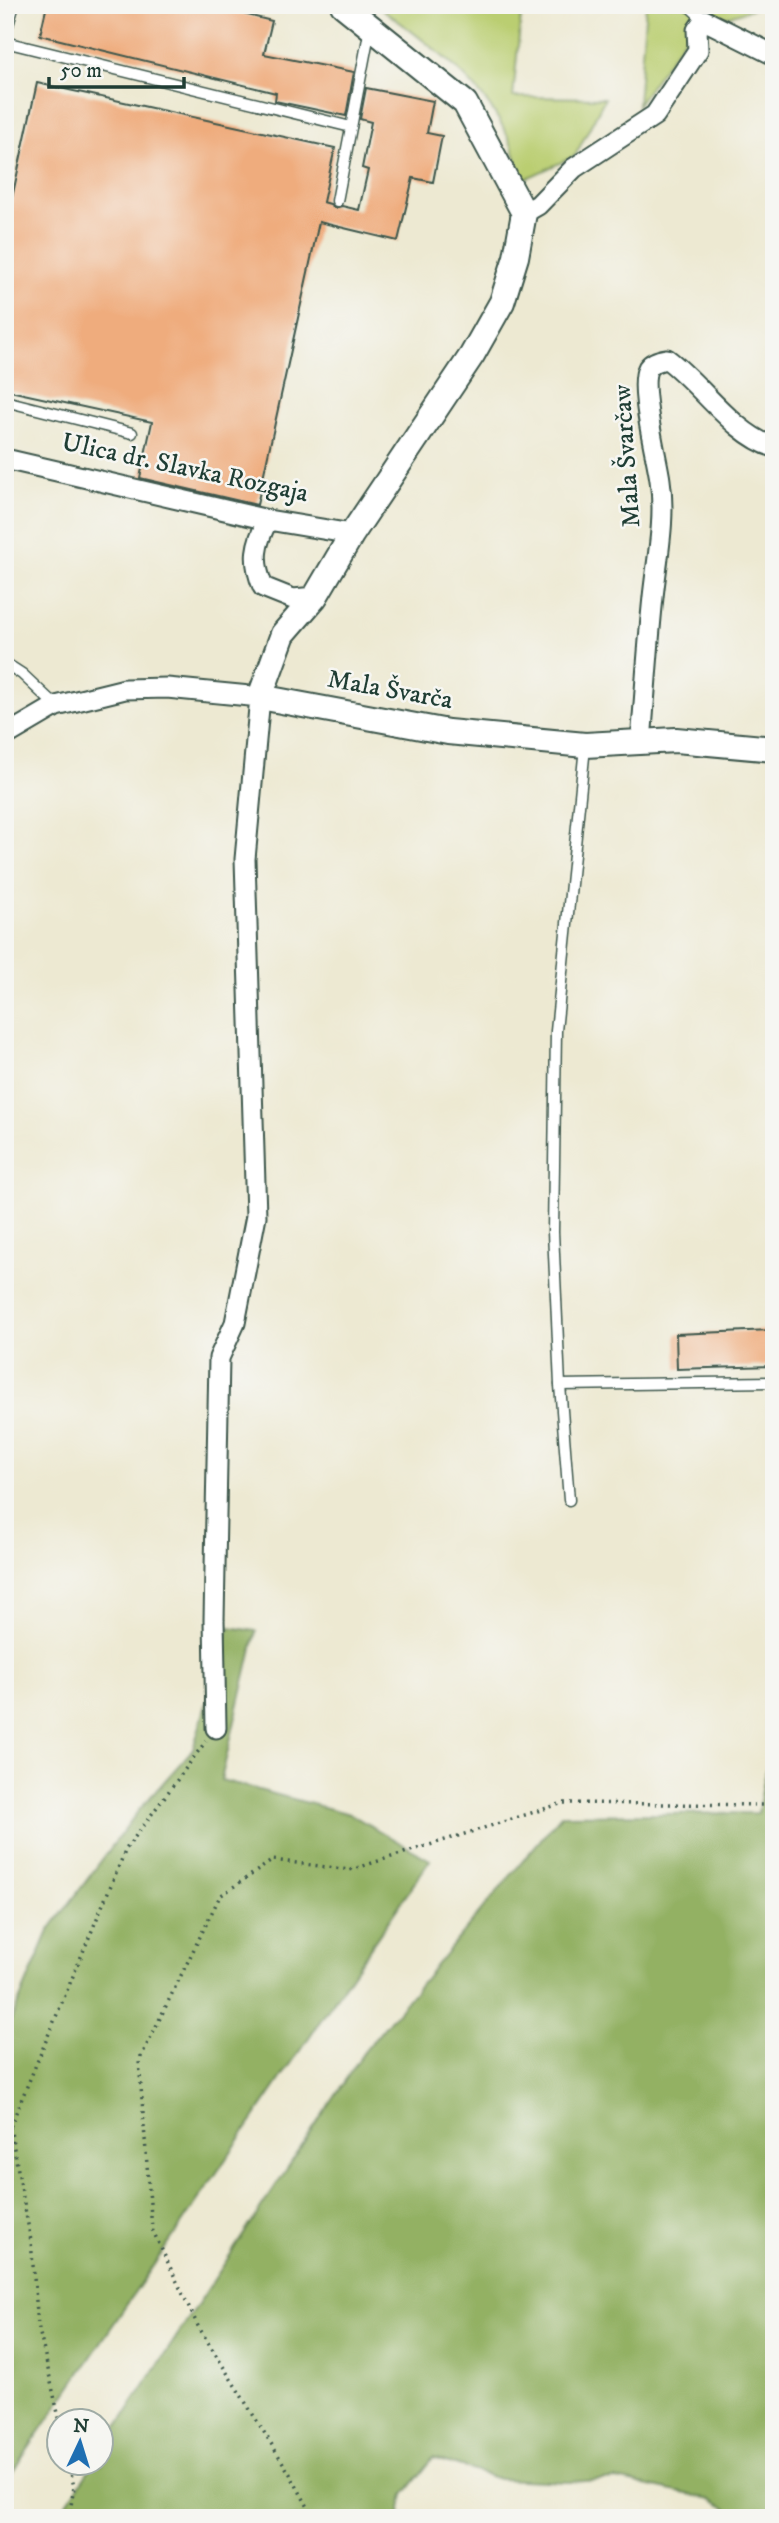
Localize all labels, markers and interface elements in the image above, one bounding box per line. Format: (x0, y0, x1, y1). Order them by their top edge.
scale bar (49, 46, 184, 90)
text: 50 m (60, 58, 102, 84)
street label: Mala Švarčaw (605, 383, 648, 529)
street label: Ulica dr. Slavka Rozgaja (59, 426, 311, 510)
street label: Mala Švarča (325, 662, 456, 717)
north arrow (46, 2408, 116, 2478)
text: N (72, 2415, 90, 2439)

